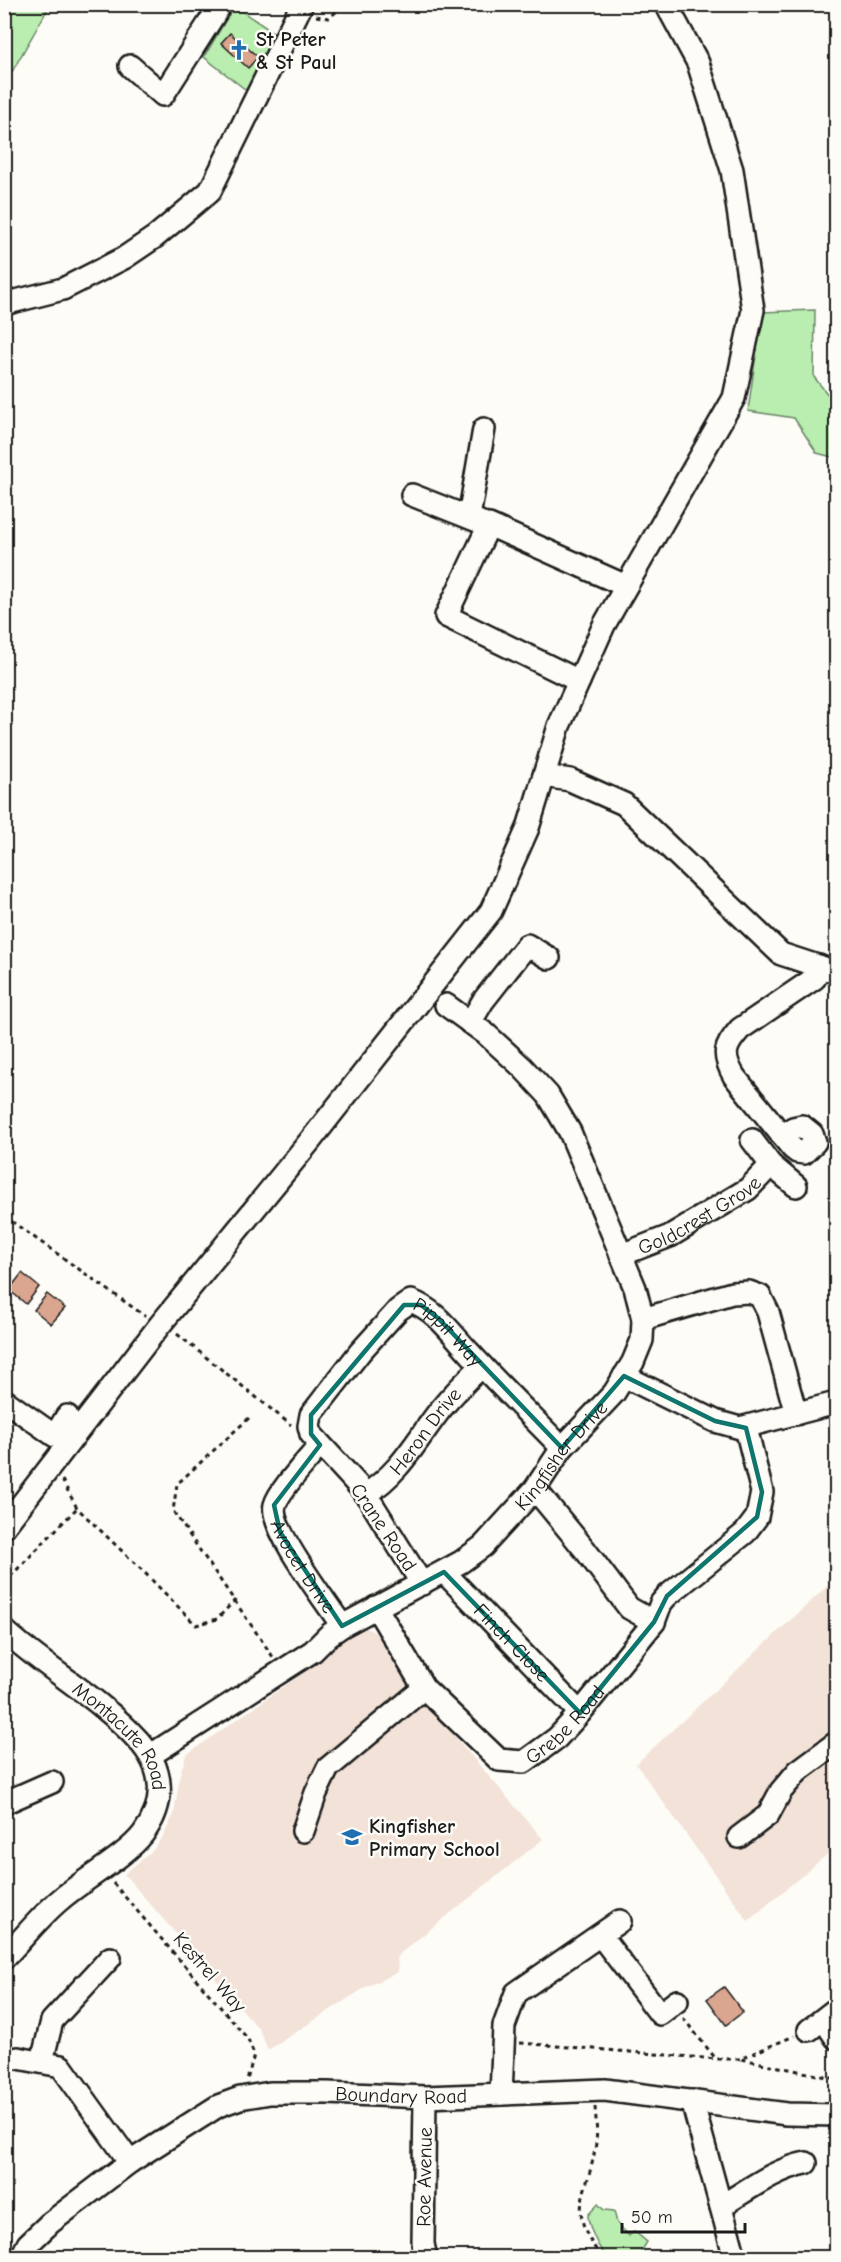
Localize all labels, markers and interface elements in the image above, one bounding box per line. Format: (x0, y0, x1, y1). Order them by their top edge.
place label: St Peter & St Paul (256, 28, 337, 74)
church icon: St Peter & St Paul (227, 38, 251, 62)
street label: Goldcrest Grove (635, 1172, 766, 1259)
street label: Pippit Way (409, 1293, 488, 1372)
street label: Heron Drive (385, 1383, 466, 1480)
street label: Kingfisher Drive (510, 1396, 612, 1515)
street label: Crane Road (346, 1479, 421, 1576)
street label: Avocet Drive (265, 1516, 340, 1617)
street label: Finch Close (469, 1599, 555, 1687)
street label: Montacute Road (68, 1677, 171, 1791)
street label: Grebe Road (521, 1681, 610, 1769)
place label: Kingfisher Primary School (369, 1815, 500, 1861)
school or university icon: Kingfisher Primary School (340, 1825, 364, 1849)
street label: Kestrel Way (168, 1927, 251, 2017)
street label: Boundary Road (335, 2082, 468, 2109)
street label: Roe Avenue (412, 2127, 437, 2227)
scale bar (622, 2196, 745, 2234)
text: 50 m (631, 2207, 673, 2228)

